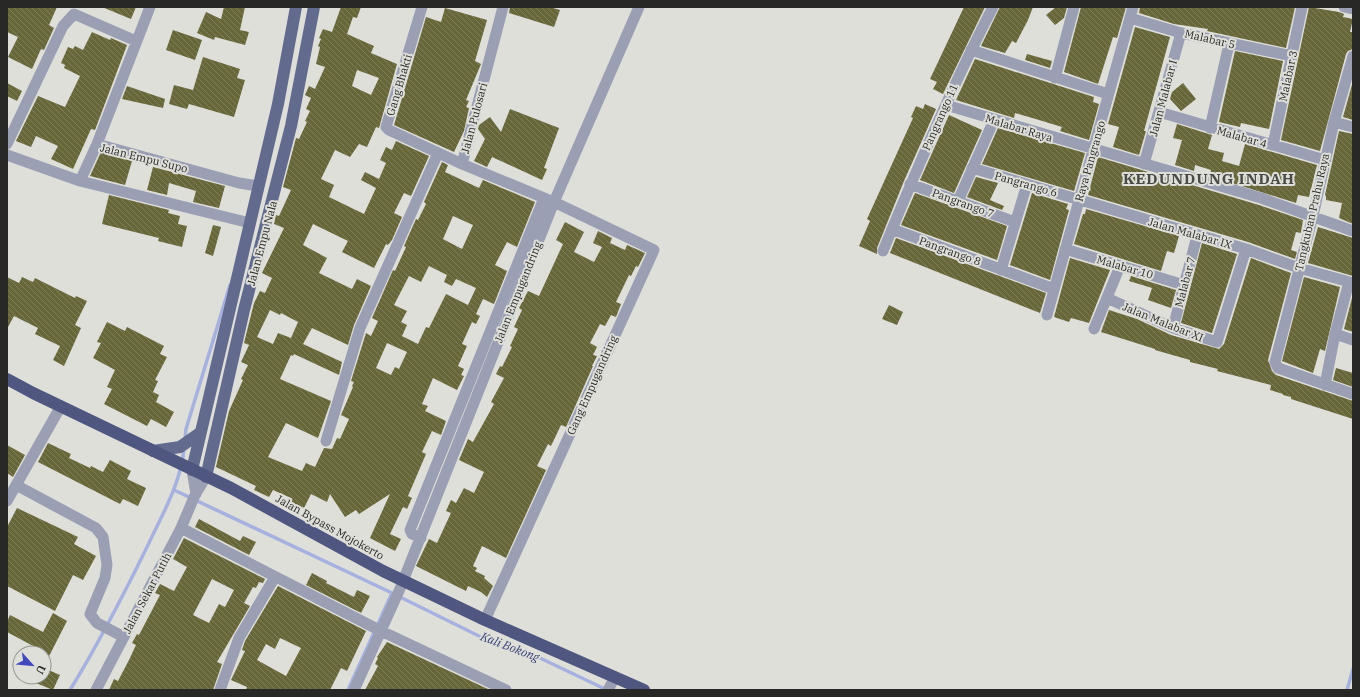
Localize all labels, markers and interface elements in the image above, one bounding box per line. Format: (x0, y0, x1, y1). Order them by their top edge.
street label: Malabar 5 (1183, 26, 1237, 52)
street label: Malabar 3 (1276, 49, 1300, 103)
street label: Gang Bhakti (383, 52, 415, 117)
street label: Jalan Malabar I (1146, 58, 1180, 138)
street label: Jalan Pulosari (458, 81, 490, 155)
street label: Pangrango 11 (919, 81, 961, 153)
street label: Malabar Raya (984, 111, 1054, 145)
street label: Raya Pangrango (1072, 119, 1108, 203)
street label: Malabar 4 (1215, 123, 1269, 151)
street label: Jalan Empu Supo (99, 140, 189, 176)
street label: Tangkuban Prahu Raya (1292, 152, 1332, 272)
street label: Pangrango 6 (993, 168, 1059, 200)
district label: KEDUNDUNG INDAH (1123, 169, 1295, 188)
street label: Pangrango 7 (930, 185, 996, 221)
street label: Jalan Empu Nala (244, 199, 280, 287)
street label: Jalan Malabar IX (1147, 214, 1234, 252)
street label: Pangrango 8 (917, 233, 983, 269)
street label: Jalan Empugandring (491, 239, 545, 345)
street label: Malabar 10 (1095, 252, 1155, 282)
street label: Malabar 7 (1172, 255, 1198, 309)
street label: Jalan Malabar XI (1121, 299, 1206, 345)
street label: Gang Empugandring (564, 333, 620, 437)
street label: Jalan Bypass Mojokerto (273, 491, 387, 563)
street label: Jalan Sekar Putih (120, 550, 174, 636)
water label: Kali Bokong (478, 628, 542, 665)
north arrow (12, 645, 52, 685)
text: U (33, 663, 49, 677)

